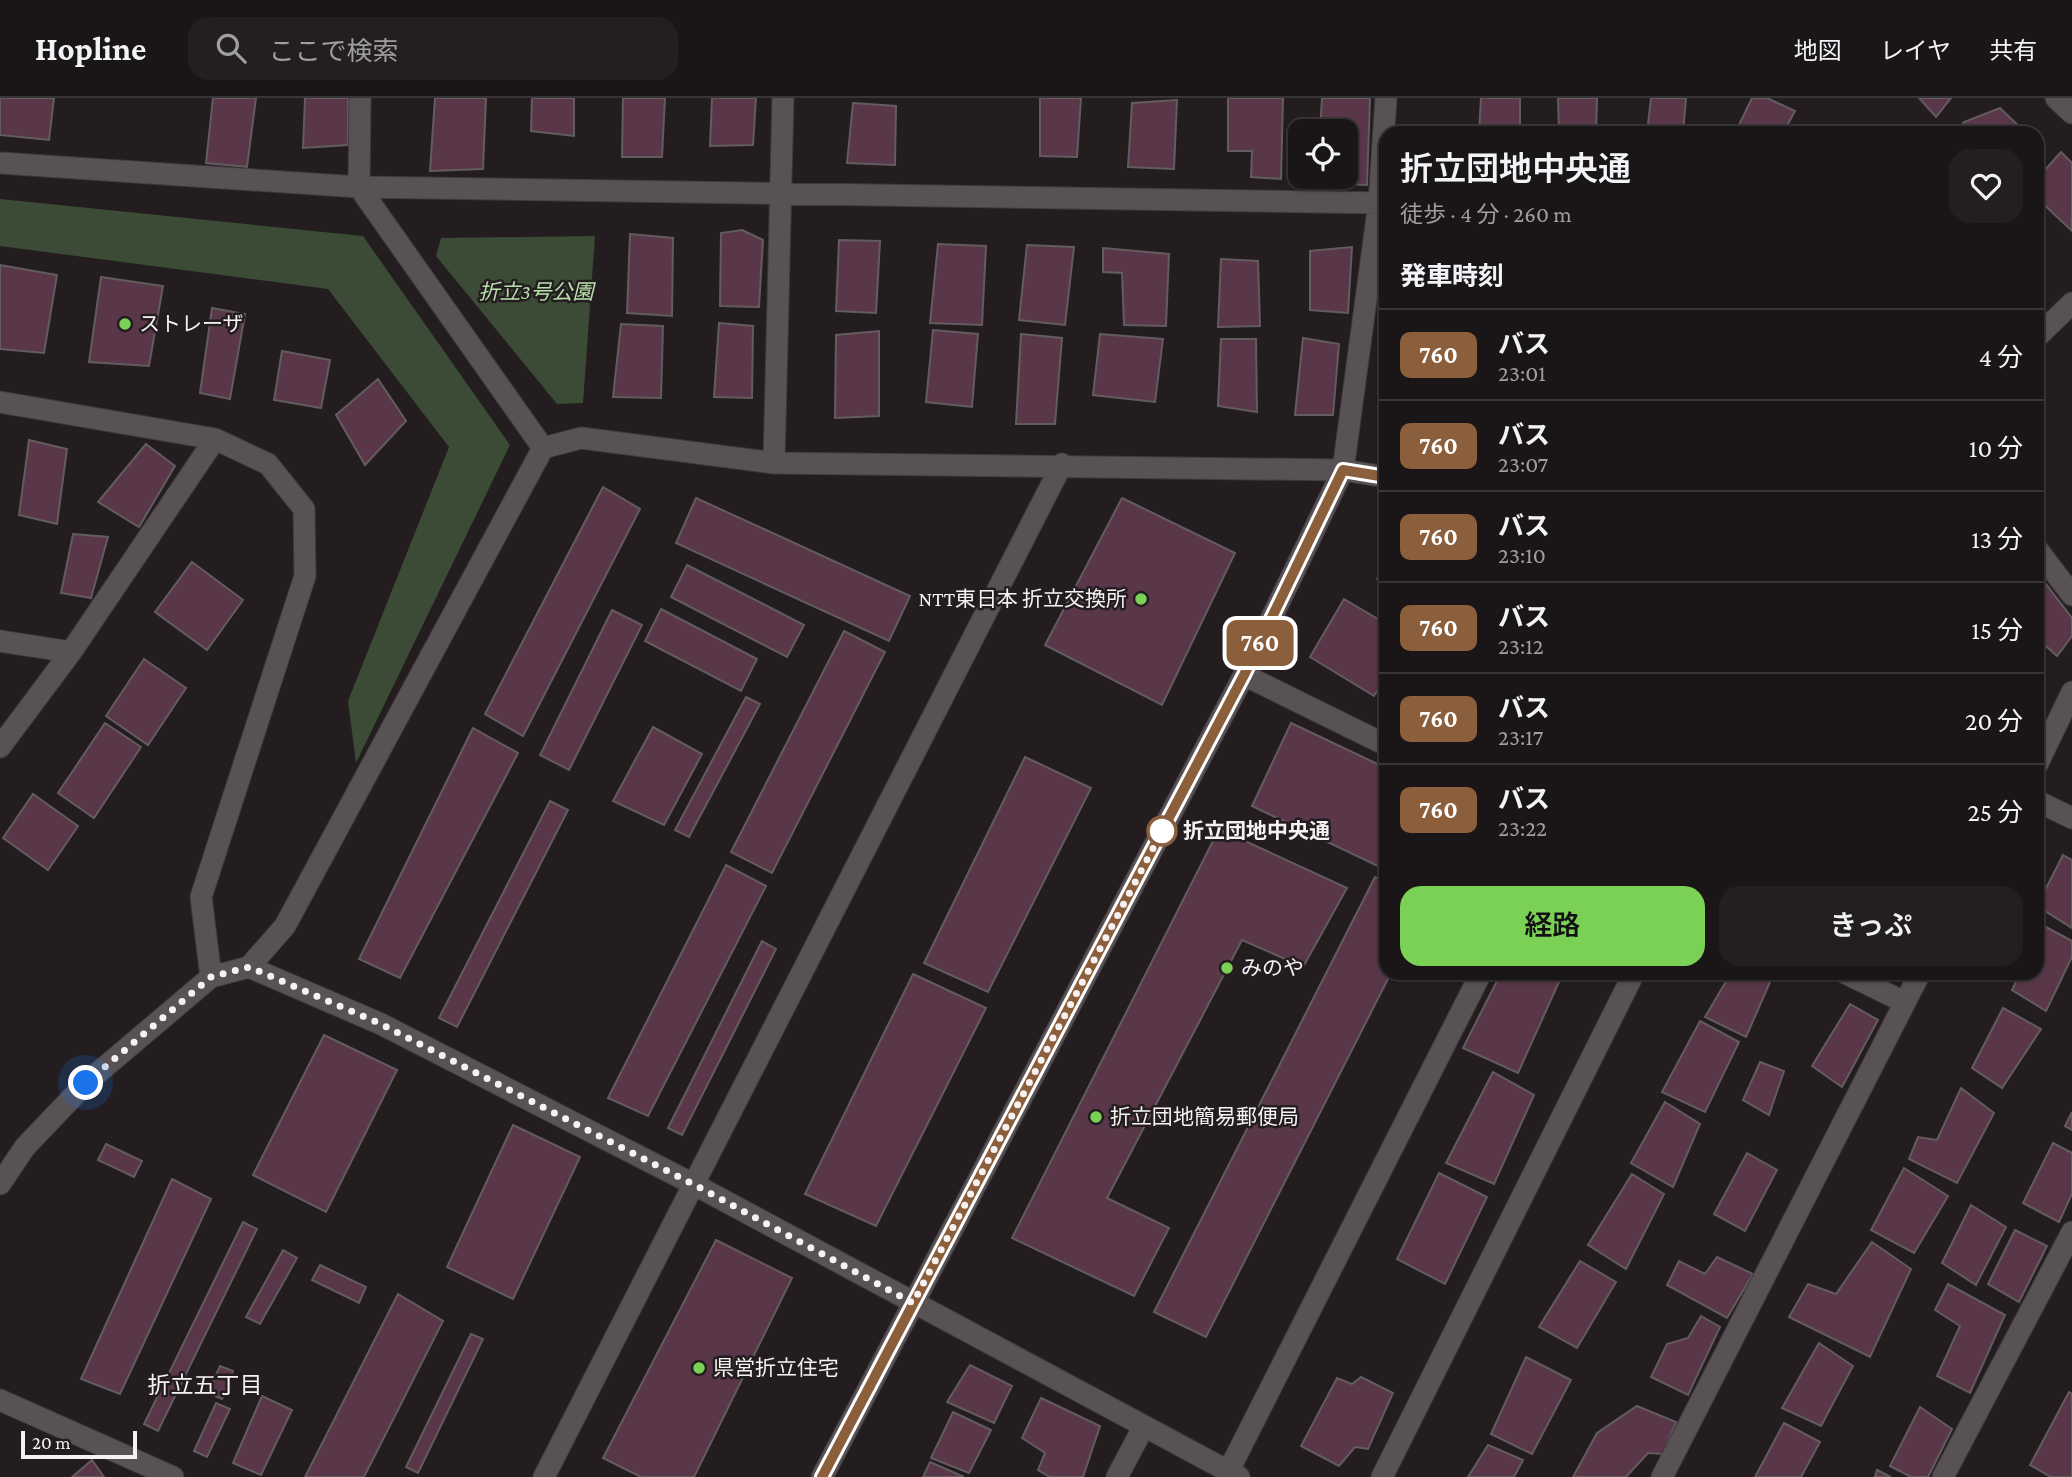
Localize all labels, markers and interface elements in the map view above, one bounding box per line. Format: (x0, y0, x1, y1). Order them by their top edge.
search box (188, 17, 678, 80)
icon: search (212, 29, 250, 67)
text: Hopline (35, 30, 146, 67)
text: ここで検索 (268, 37, 398, 66)
text: 地図 (1794, 37, 1842, 64)
text: レイヤ (1880, 37, 1951, 64)
text: 共有 (1989, 37, 2037, 64)
map controls (1288, 119, 1358, 189)
button: locate (1288, 119, 1358, 189)
button: heart (1949, 149, 2023, 223)
text: 折立団地中央通 (1400, 150, 1631, 187)
text: 徒歩 · 4 分 · 260 m (1400, 201, 1572, 227)
text: 発車時刻 (1400, 262, 1504, 291)
park label: 折立3号公園 (479, 280, 596, 304)
place label: ストレーザ (139, 312, 244, 336)
marker: ストレーザ (117, 316, 133, 332)
text: バス (1498, 330, 1550, 359)
text: 760 (1419, 341, 1458, 368)
text: 4 分 (1979, 343, 2023, 372)
text: 23:01 (1498, 360, 1546, 386)
text: バス (1498, 421, 1550, 450)
text: 760 (1419, 432, 1458, 459)
text: 10 分 (1969, 434, 2023, 463)
text: 23:07 (1498, 451, 1548, 477)
text: バス (1498, 512, 1550, 541)
text: 760 (1419, 523, 1458, 550)
text: 13 分 (1971, 525, 2023, 554)
text: 23:10 (1498, 542, 1546, 568)
place label: NTT東日本 折立交換所 (918, 587, 1127, 611)
marker: NTT東日本 折立交換所 (1133, 591, 1149, 607)
text: バス (1498, 603, 1550, 632)
text: 760 (1419, 614, 1458, 641)
text: 15 分 (1971, 616, 2023, 645)
line badge: 760 (1220, 620, 1300, 666)
text: 760 (1241, 629, 1279, 656)
text: 23:12 (1498, 633, 1544, 659)
text: バス (1498, 694, 1550, 723)
text: 760 (1419, 705, 1458, 732)
text: 20 分 (1965, 707, 2023, 736)
text: 23:17 (1498, 724, 1543, 750)
text: バス (1498, 785, 1550, 814)
text: 760 (1419, 796, 1458, 823)
text: 25 分 (1967, 798, 2023, 827)
text: 23:22 (1498, 815, 1547, 841)
marker: 折立団地中央通 (1147, 816, 1177, 846)
place label: 折立団地中央通 (1183, 819, 1330, 843)
button: 経路 (1400, 886, 1705, 966)
button: きっぷ (1719, 886, 2023, 966)
place label: みのや (1241, 956, 1304, 980)
marker: みのや (1219, 960, 1235, 976)
your location (68, 1065, 103, 1100)
place label: 折立団地簡易郵便局 (1110, 1105, 1299, 1129)
marker: 折立団地簡易郵便局 (1088, 1109, 1104, 1125)
place label: 県営折立住宅 (713, 1356, 839, 1380)
marker: 県営折立住宅 (691, 1360, 707, 1376)
district label: 折立五丁目 (148, 1372, 263, 1398)
scale bar (21, 1428, 136, 1460)
text: 20 m (32, 1432, 71, 1453)

